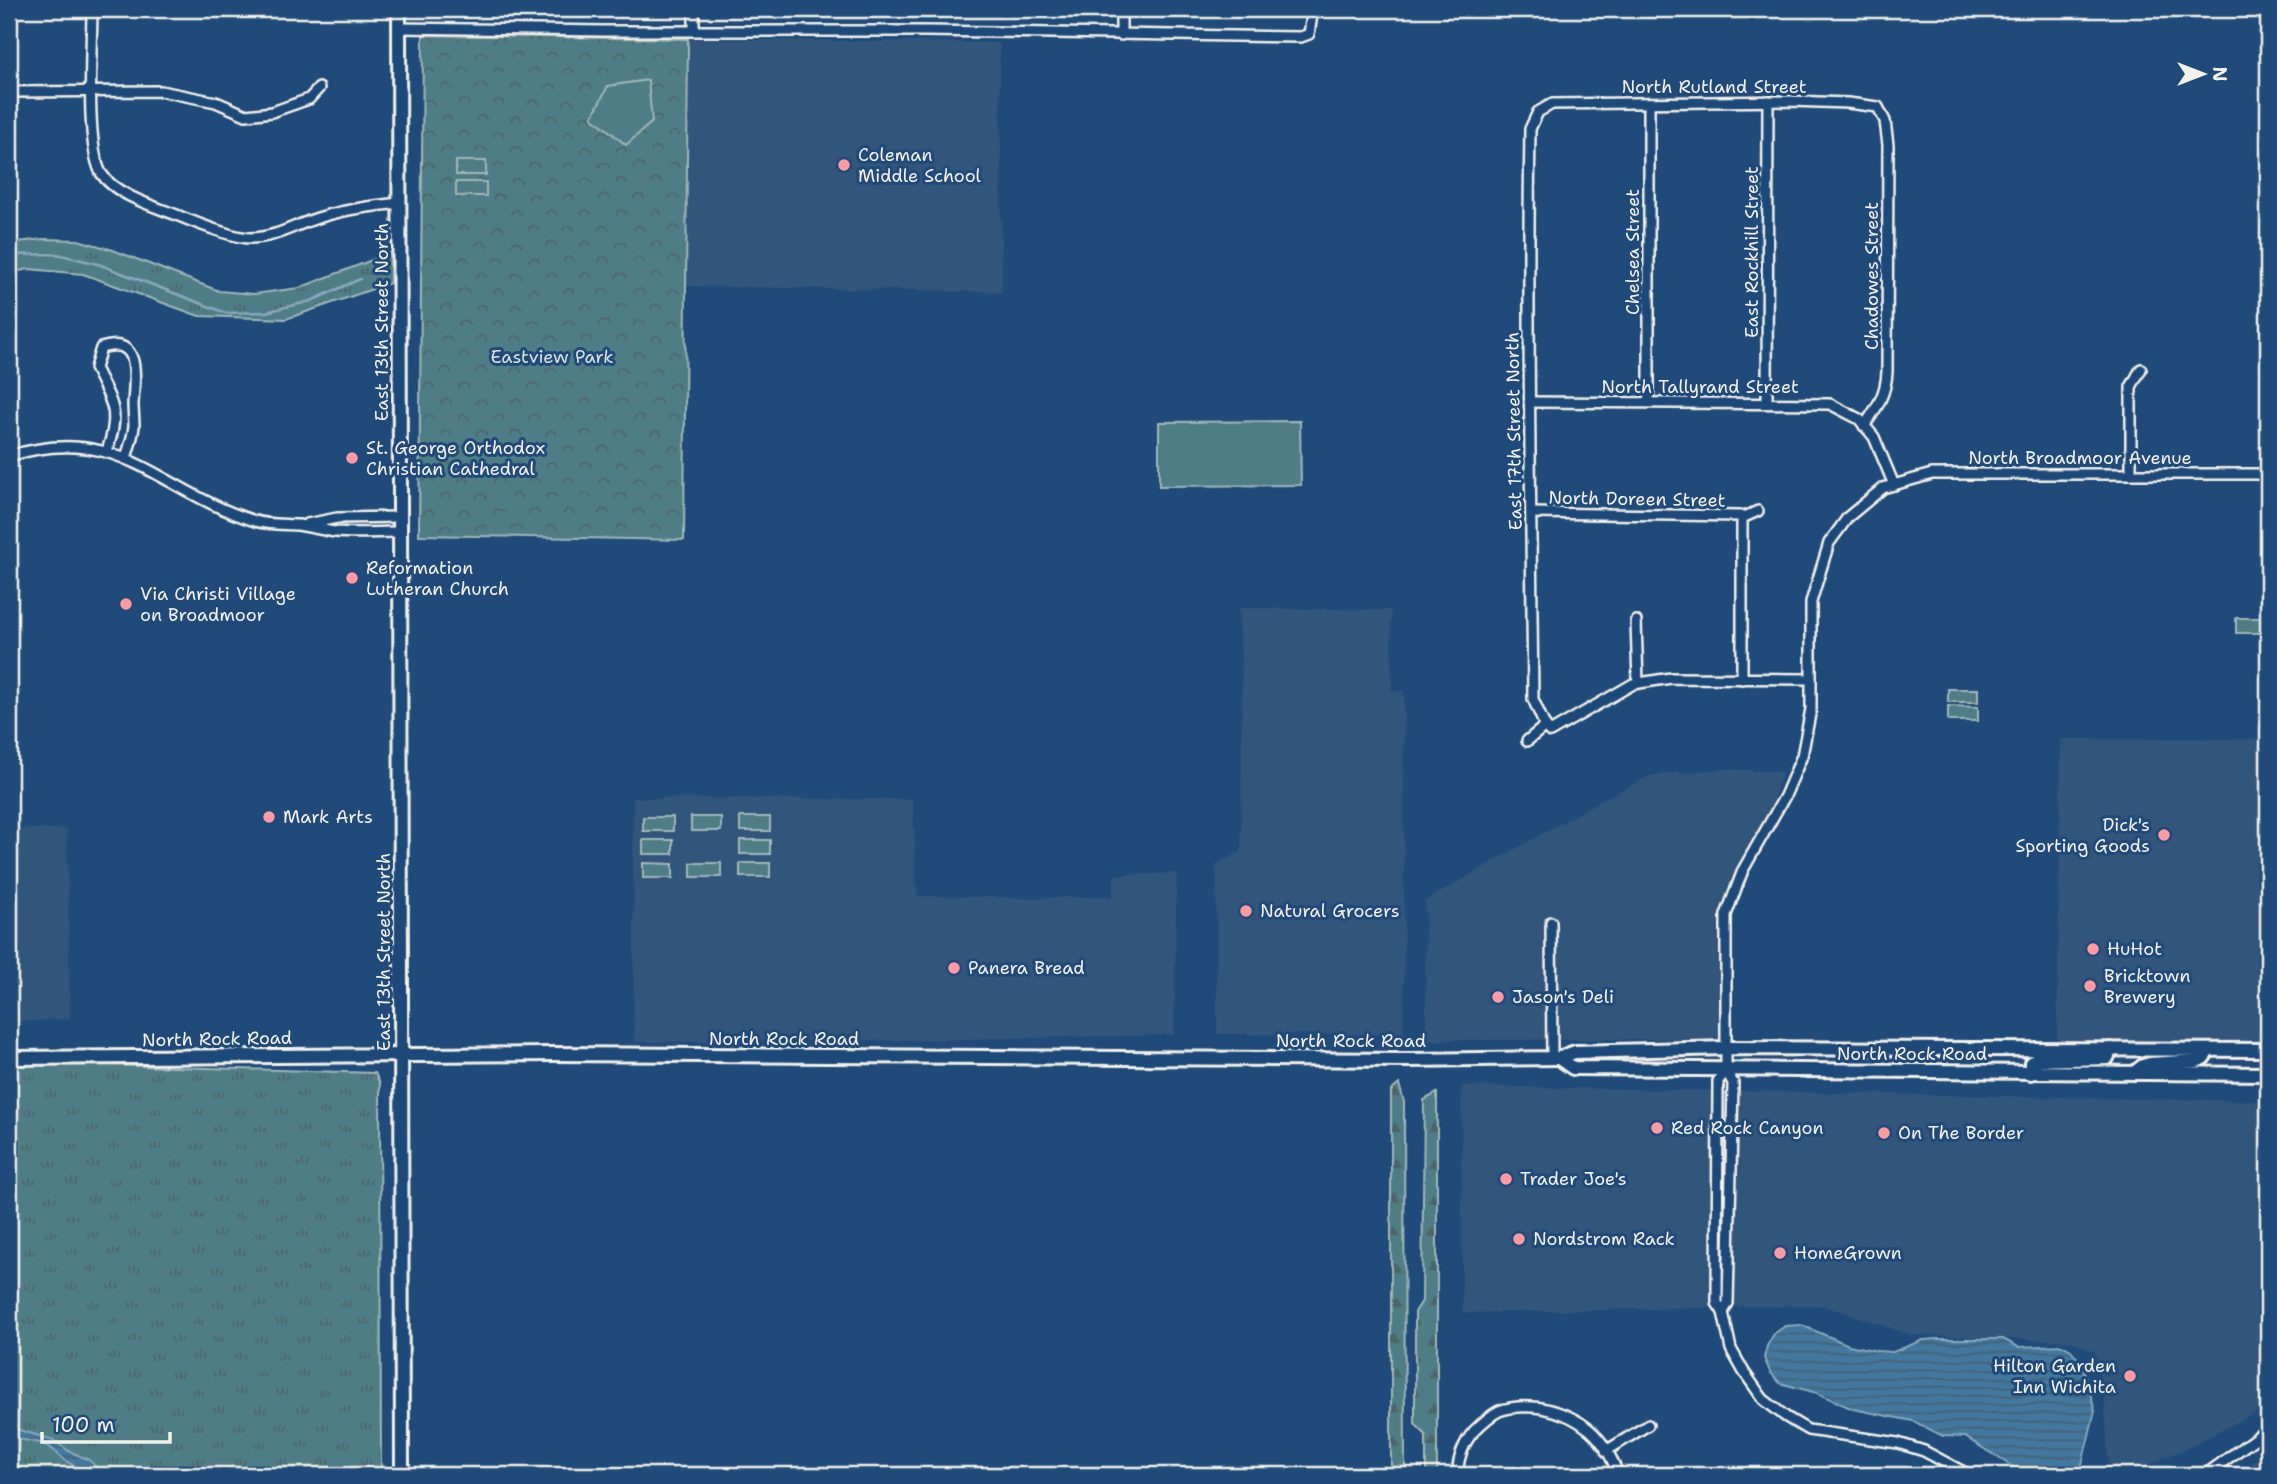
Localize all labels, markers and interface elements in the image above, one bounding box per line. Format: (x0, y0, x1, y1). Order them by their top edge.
north arrow (2168, 38, 2238, 108)
text: N (2207, 66, 2232, 82)
street label: North Rutland Street (1621, 75, 1807, 99)
place label: Coleman Middle School (858, 143, 982, 188)
marker: Coleman Middle School (836, 157, 852, 173)
street label: East Rockhill Street (1740, 166, 1764, 338)
street label: Chelsea Street (1621, 189, 1645, 315)
street label: Chadowes Street (1860, 202, 1884, 350)
street label: East 13th Street North (370, 223, 394, 421)
street label: East 17th Street North (1500, 332, 1528, 530)
park label: Eastview Park (490, 345, 614, 369)
street label: North Tallyrand Street (1601, 375, 1799, 399)
place label: St. George Orthodox Christian Cathedral (366, 436, 545, 481)
street label: North Broadmoor Avenue (1968, 446, 2192, 470)
marker: St. George Orthodox Christian Cathedral (344, 450, 360, 466)
street label: North Doreen Street (1548, 485, 1726, 513)
place label: Reformation Lutheran Church (366, 556, 509, 601)
marker: Reformation Lutheran Church (344, 570, 360, 586)
place label: Via Christi Village on Broadmoor (140, 582, 296, 627)
marker: Via Christi Village on Broadmoor (118, 596, 134, 612)
place label: Mark Arts (283, 805, 373, 829)
marker: Mark Arts (261, 809, 277, 825)
place label: Dick's Sporting Goods (2016, 813, 2150, 858)
marker: Dick's Sporting Goods (2156, 827, 2172, 843)
street label: East 13th Street North (372, 853, 396, 1051)
place label: Natural Grocers (1260, 899, 1400, 923)
marker: Natural Grocers (1238, 903, 1254, 919)
place label: HuHot (2107, 937, 2162, 961)
marker: HuHot (2085, 941, 2101, 957)
place label: Panera Bread (968, 956, 1085, 980)
marker: Panera Bread (946, 960, 962, 976)
place label: Bricktown Brewery (2104, 964, 2190, 1009)
marker: Bricktown Brewery (2082, 978, 2098, 994)
place label: Jason's Deli (1512, 985, 1614, 1009)
marker: Jason's Deli (1490, 989, 1506, 1005)
street label: North Rock Road (142, 1026, 292, 1052)
street label: North Rock Road (709, 1027, 859, 1051)
street label: North Rock Road (1276, 1029, 1426, 1053)
street label: North Rock Road (1837, 1042, 1987, 1066)
place label: Red Rock Canyon (1671, 1116, 1823, 1140)
marker: Red Rock Canyon (1649, 1120, 1665, 1136)
place label: On The Border (1898, 1121, 2024, 1145)
marker: On The Border (1876, 1125, 1892, 1141)
place label: Trader Joe's (1520, 1167, 1627, 1191)
marker: Trader Joe's (1498, 1171, 1514, 1187)
place label: Nordstrom Rack (1533, 1227, 1675, 1251)
marker: Nordstrom Rack (1511, 1231, 1527, 1247)
place label: HomeGrown (1794, 1241, 1902, 1265)
marker: HomeGrown (1772, 1245, 1788, 1261)
place label: Hilton Garden Inn Wichita (1993, 1354, 2116, 1399)
marker: Hilton Garden Inn Wichita (2122, 1368, 2138, 1384)
scale bar (42, 1400, 170, 1444)
text: 100 m (52, 1411, 115, 1439)

